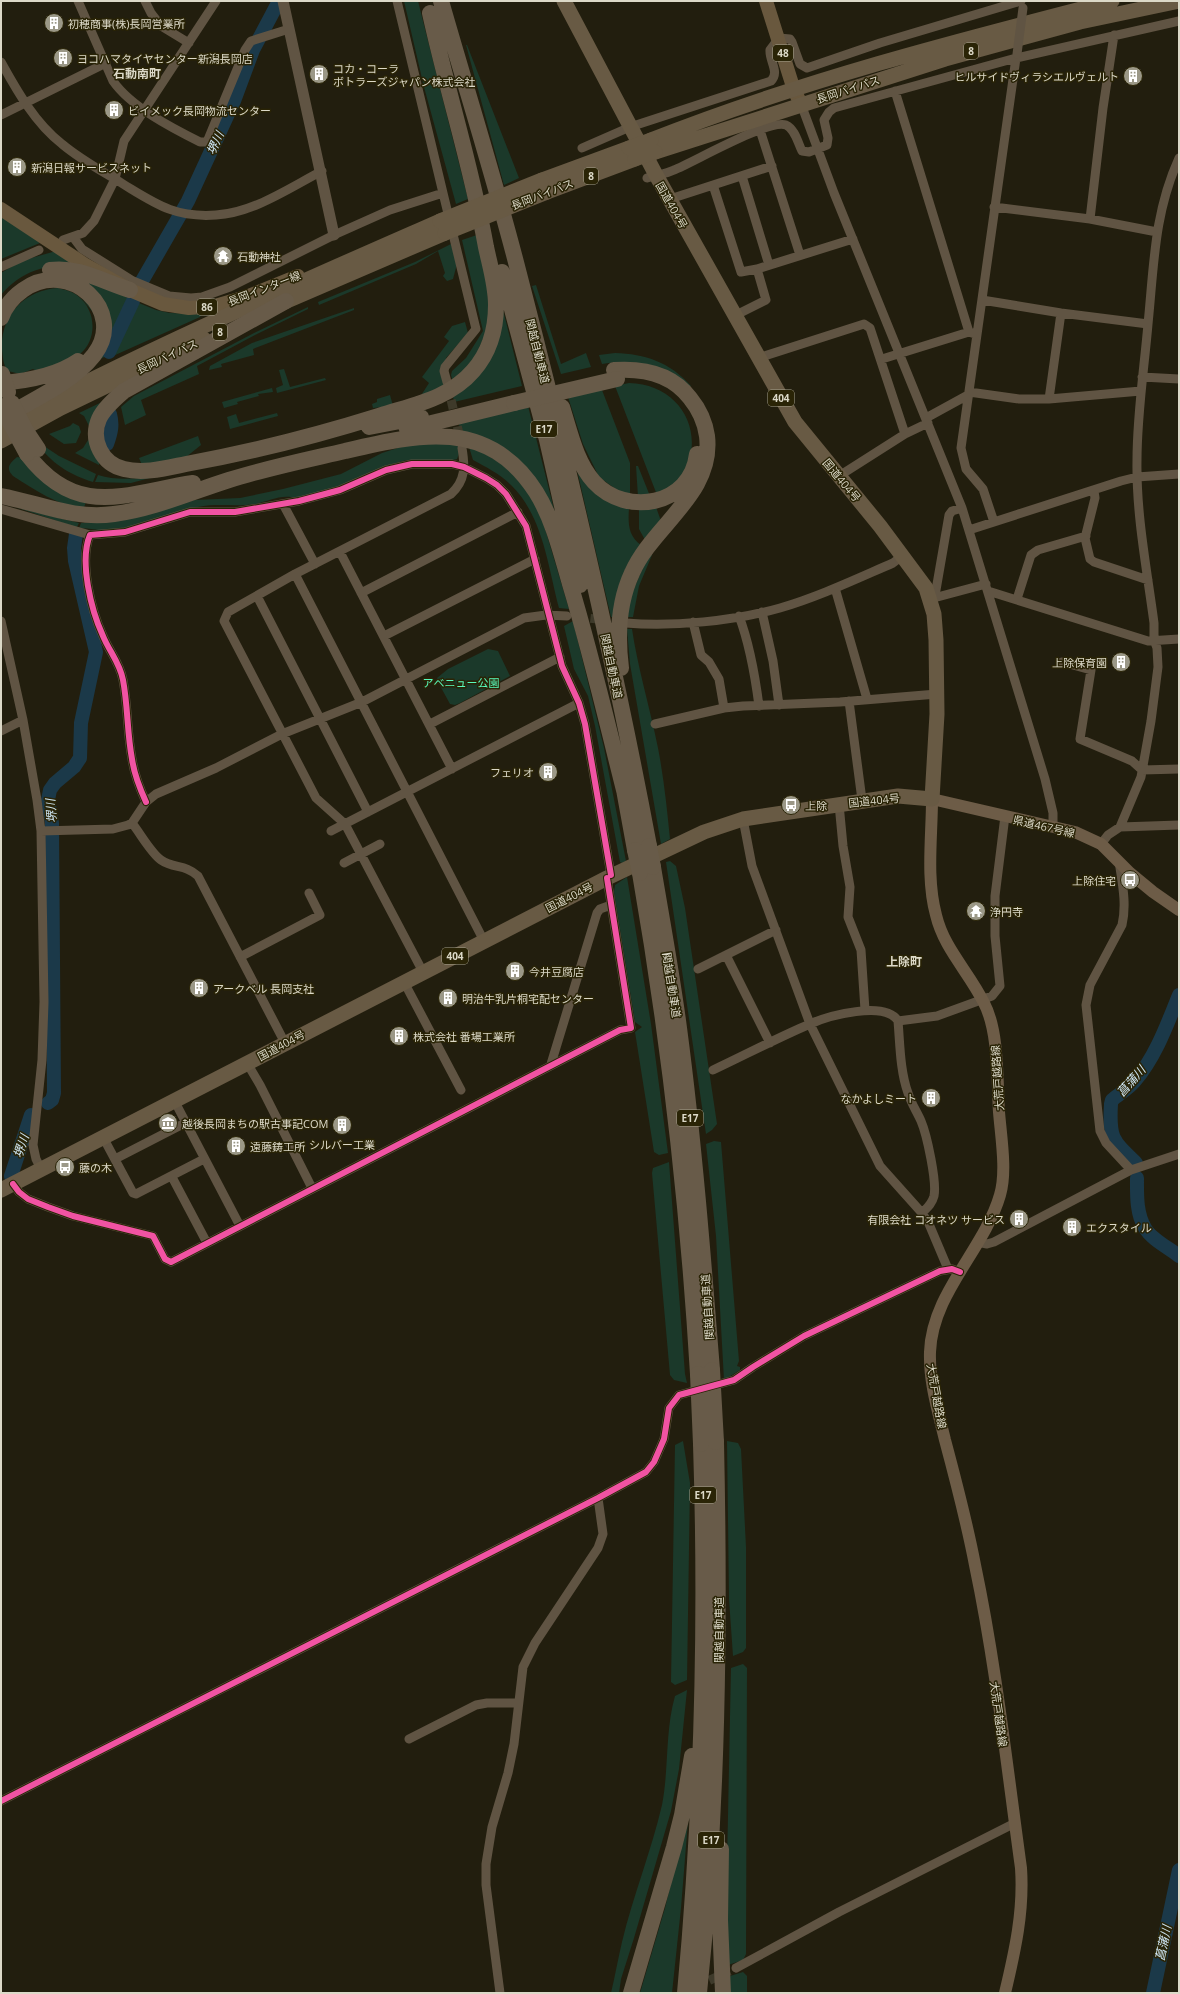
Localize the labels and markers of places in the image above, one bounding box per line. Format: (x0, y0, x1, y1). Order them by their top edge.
building icon: 初穂商事(株)長岡営業所 (43, 12, 65, 34)
place label: 初穂商事(株)長岡営業所 (68, 16, 185, 31)
building icon: ヨコハマタイヤセンター新潟長岡店 (52, 47, 74, 69)
place label: ヨコハマタイヤセンター新潟長岡店 (77, 51, 253, 66)
place label: コカ・コーラ ボトラーズジャパン株式会社 (333, 61, 475, 89)
building icon: コカ・コーラ ボトラーズジャパン株式会社 (308, 63, 330, 85)
building icon: ヒルサイドヴィラシエルヴェルト (1122, 65, 1144, 87)
place label: ヒルサイドヴィラシエルヴェルト (954, 69, 1119, 84)
building icon: ビイメック長岡物流センター (103, 99, 125, 121)
place label: ビイメック長岡物流センター (128, 103, 271, 118)
building icon: 新潟日報サービスネット (6, 156, 28, 178)
place label: 新潟日報サービスネット (31, 160, 152, 175)
temple icon: 石動神社 (212, 245, 234, 267)
place label: 石動神社 (237, 249, 281, 264)
building icon: 上除保育園 (1110, 651, 1132, 673)
place label: 上除保育園 (1052, 655, 1107, 670)
building icon: フェリオ (537, 761, 559, 783)
place label: フェリオ (490, 765, 534, 780)
bus stop icon: 上除 (780, 794, 802, 816)
place label: 上除 (805, 798, 827, 813)
bus stop icon: 上除住宅 (1119, 869, 1141, 891)
place label: 上除住宅 (1072, 873, 1116, 888)
temple icon: 浄円寺 (965, 900, 987, 922)
place label: 浄円寺 (990, 904, 1023, 919)
building icon: 今井豆腐店 (504, 960, 526, 982)
place label: 今井豆腐店 (529, 964, 584, 979)
building icon: アークベル 長岡支社 (188, 977, 210, 999)
place label: アークベル 長岡支社 (213, 981, 314, 996)
building icon: 明治牛乳片桐宅配センター (437, 987, 459, 1009)
place label: 明治牛乳片桐宅配センター (462, 991, 594, 1006)
building icon: 株式会社 番場工業所 (388, 1025, 410, 1047)
place label: 株式会社 番場工業所 (413, 1029, 516, 1044)
building icon: なかよしミート (920, 1087, 942, 1109)
place label: なかよしミート (841, 1091, 917, 1106)
museum icon: 越後長岡まちの駅古事記COM (157, 1112, 179, 1134)
building icon: シルバー工業 (331, 1114, 353, 1136)
place label: 越後長岡まちの駅古事記COM (182, 1116, 328, 1131)
building icon: 遠藤鋳工所 (225, 1135, 247, 1157)
place label: シルバー工業 (309, 1137, 375, 1152)
place label: 遠藤鋳工所 (250, 1139, 306, 1154)
bus stop icon: 藤の木 (54, 1156, 76, 1178)
place label: 藤の木 (79, 1160, 112, 1175)
building icon: 有限会社 コオネツ サービス (1008, 1208, 1030, 1230)
place label: 有限会社 コオネツ サービス (867, 1212, 1005, 1227)
building icon: エクスタイル (1061, 1216, 1083, 1238)
place label: エクスタイル (1086, 1220, 1152, 1235)

